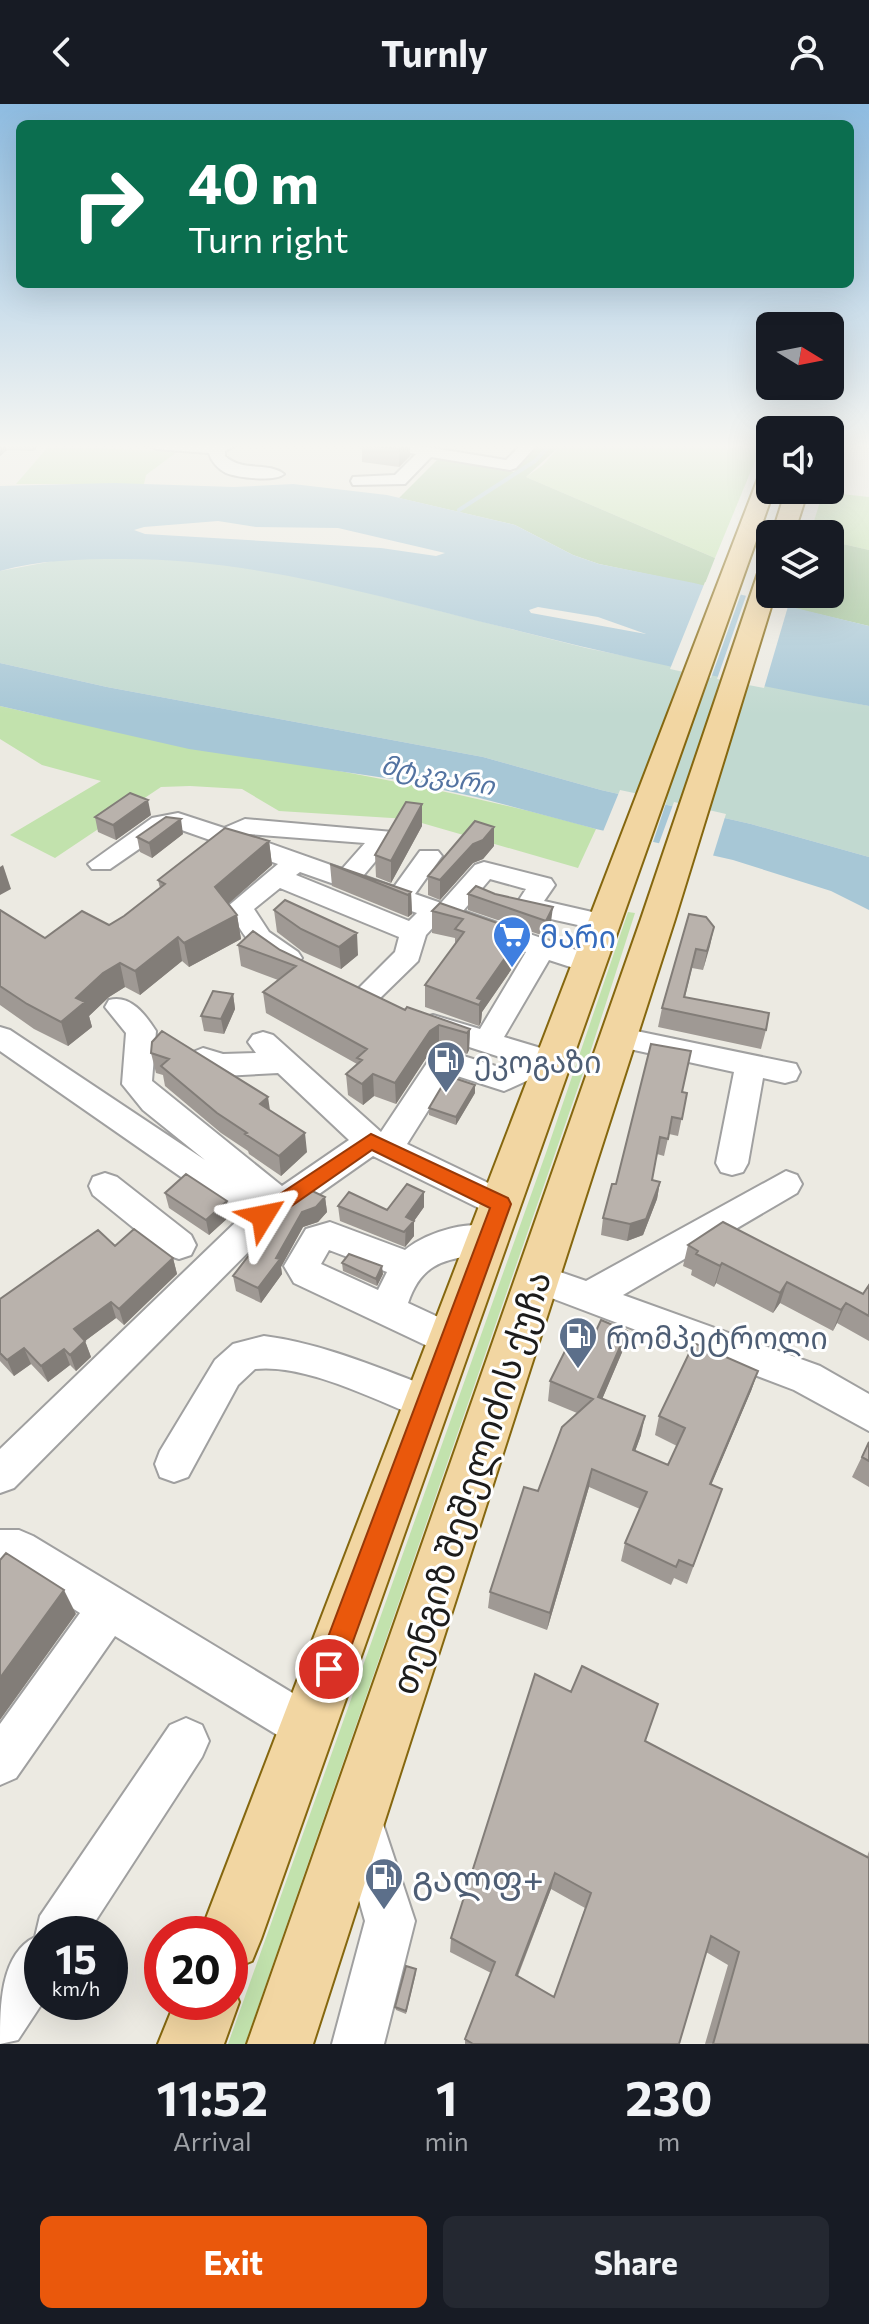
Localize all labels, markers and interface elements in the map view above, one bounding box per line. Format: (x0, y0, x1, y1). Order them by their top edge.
icon: back (40, 30, 84, 74)
text: Turnly (381, 30, 488, 74)
icon: person (785, 30, 829, 74)
text: 40 m (188, 147, 319, 216)
icon: right (56, 152, 160, 256)
text: Turn right (188, 216, 349, 260)
north arrow (756, 312, 844, 400)
map controls (756, 312, 844, 608)
button: sound (756, 416, 844, 504)
button: layers (756, 520, 844, 608)
water label: მტკვარი (378, 748, 498, 802)
supermarket icon: მარი (491, 914, 533, 969)
place label: მარი (540, 917, 616, 954)
fuel station icon: ეკოგაზი (425, 1039, 467, 1094)
place label: ეკოგაზი (474, 1042, 601, 1081)
position arrow (221, 1174, 305, 1258)
street label: თენგიზ შეშელიძის ქუჩა (380, 1265, 561, 1700)
fuel station icon: რომპეტროლი (557, 1315, 599, 1370)
place label: რომპეტროლი (606, 1318, 828, 1357)
pin (295, 1635, 363, 1703)
icon: arrive (307, 1647, 351, 1691)
place label: გალფ+ (412, 1855, 544, 1902)
fuel station icon: გალფ+ (363, 1856, 405, 1911)
speed limit sign: 20 (144, 1916, 248, 2020)
text: 15 (55, 1933, 97, 1982)
text: km/h (52, 1976, 100, 2000)
text: 11:52 (157, 2067, 268, 2126)
text: 1 (436, 2067, 458, 2126)
text: 230 (625, 2067, 712, 2126)
text: Arrival (173, 2125, 252, 2156)
text: min (425, 2125, 469, 2156)
text: m (658, 2125, 680, 2156)
button: Exit (40, 2216, 427, 2308)
button: Share (443, 2216, 829, 2308)

